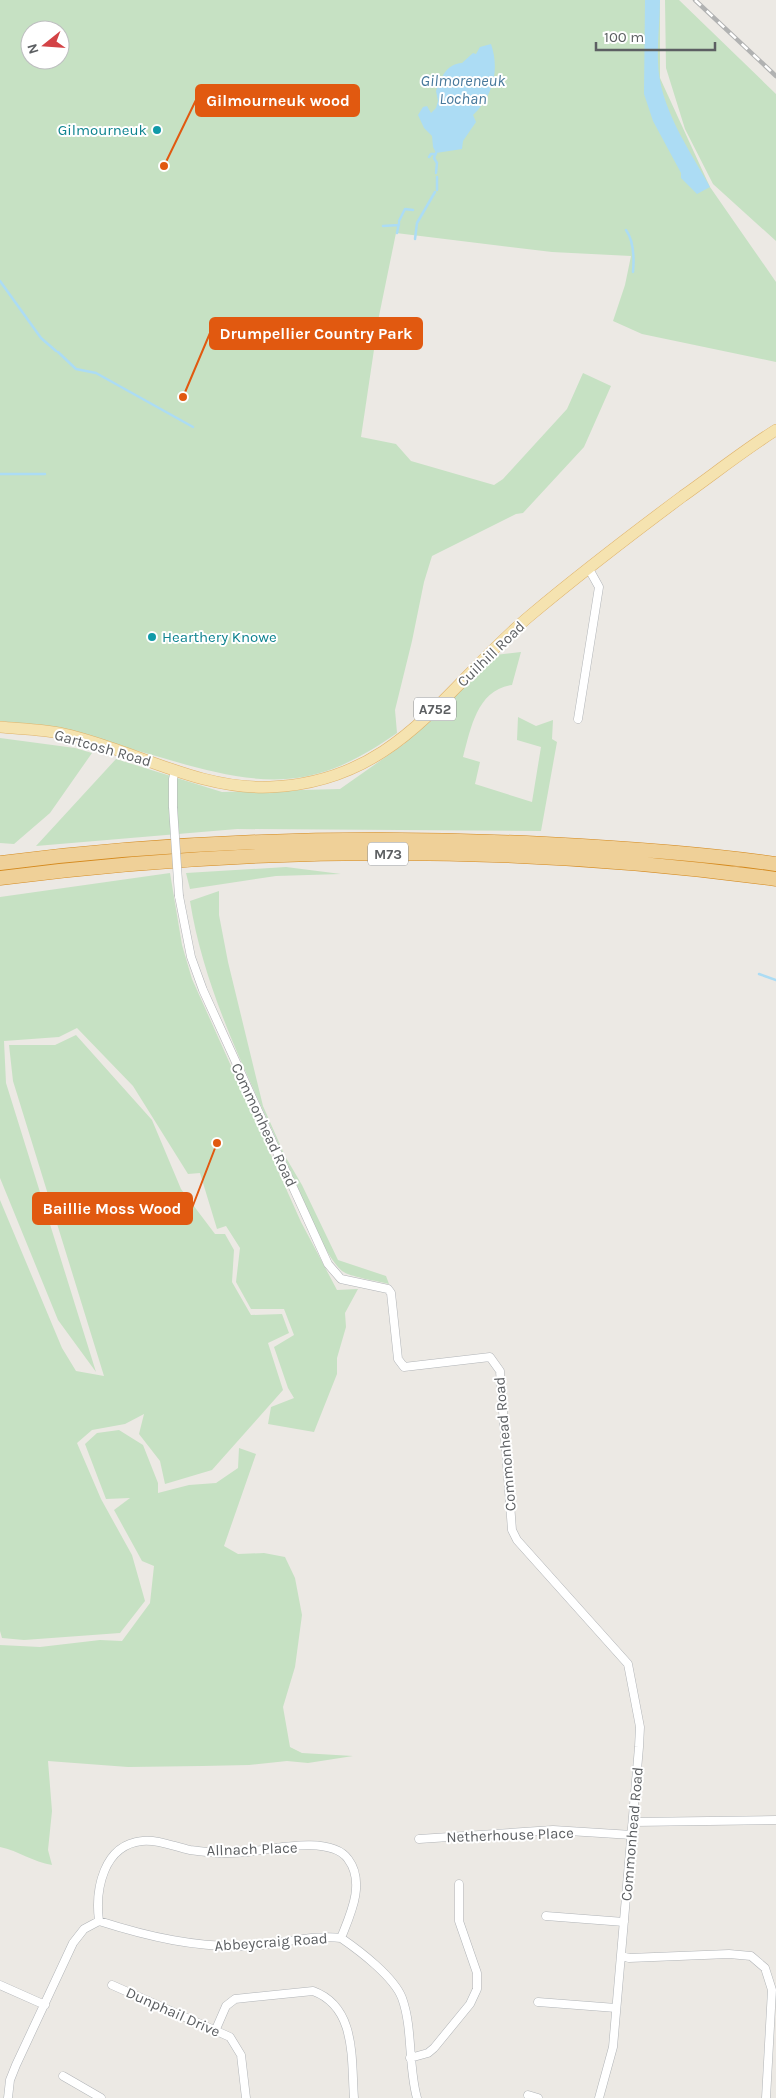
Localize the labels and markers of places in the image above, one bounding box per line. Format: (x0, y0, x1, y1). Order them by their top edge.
callout: Gilmourneuk wood (196, 85, 359, 116)
place label: Gilmourneuk (58, 121, 147, 139)
marker: Gilmourneuk (151, 124, 163, 136)
callout: Drumpellier Country Park (210, 318, 422, 349)
place label: Hearthery Knowe (162, 628, 277, 646)
marker: Hearthery Knowe (146, 631, 158, 643)
callout: Baillie Moss Wood (33, 1193, 192, 1224)

